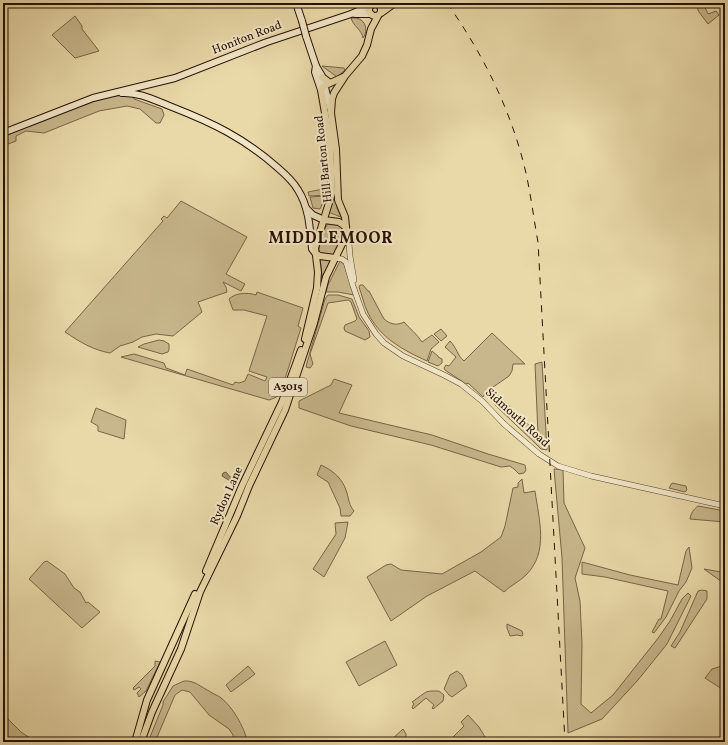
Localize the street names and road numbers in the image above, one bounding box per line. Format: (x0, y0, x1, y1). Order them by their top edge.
street label: Honiton Road (210, 17, 284, 59)
street label: Hill Barton Road (311, 114, 337, 204)
road number: A3015 (269, 378, 307, 396)
street label: Sidmouth Road (481, 385, 553, 451)
street label: Rydon Lane (207, 464, 247, 528)

